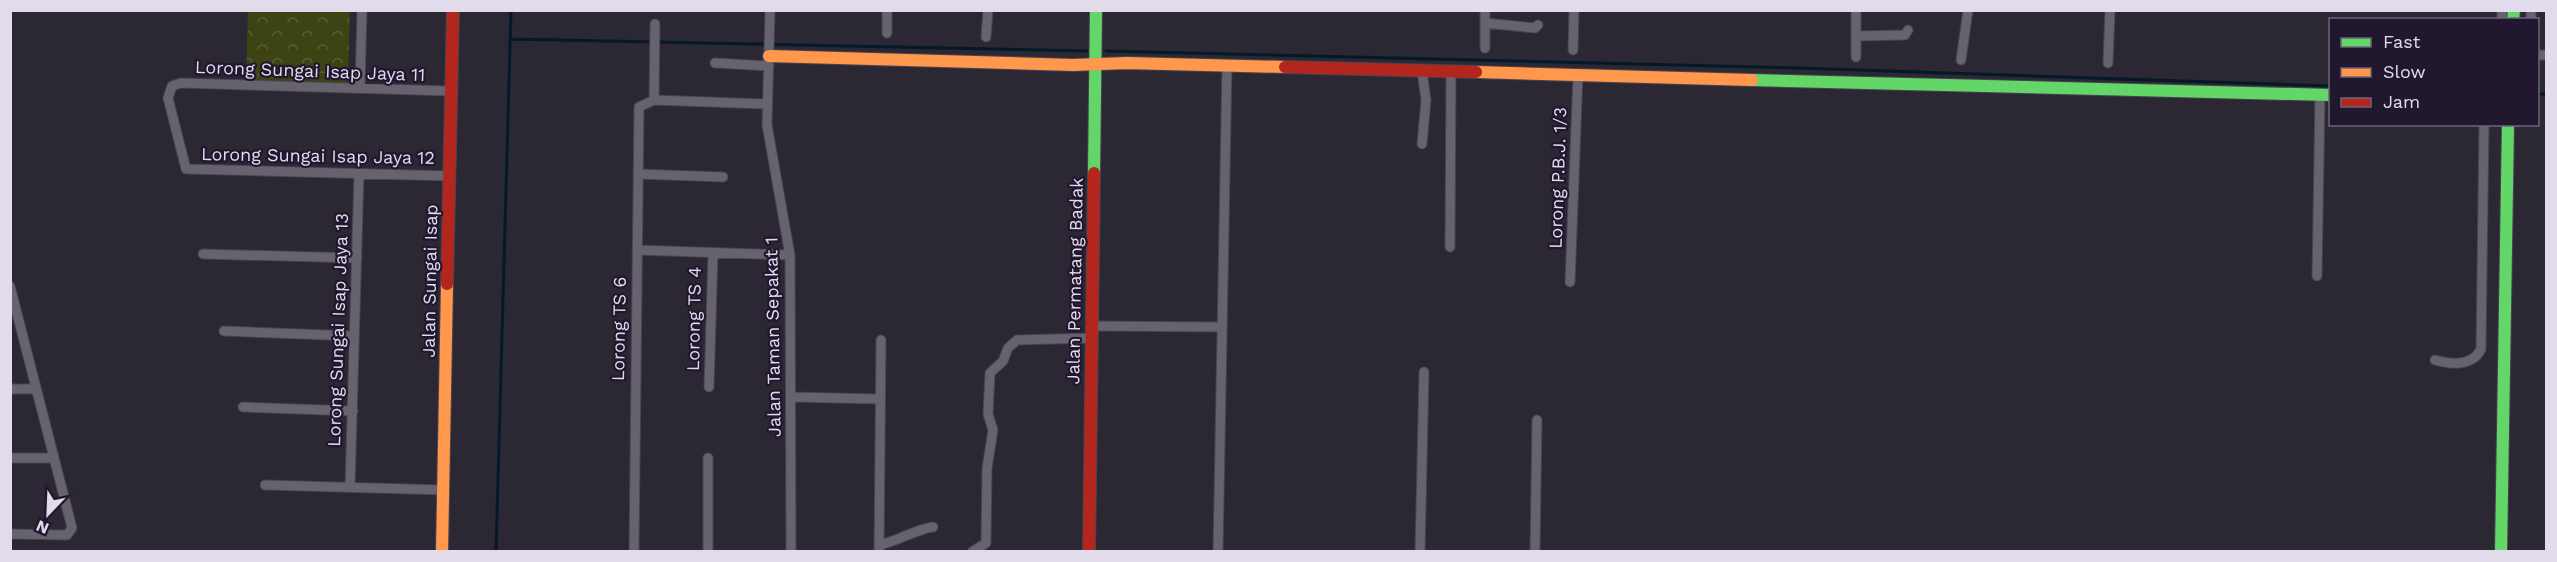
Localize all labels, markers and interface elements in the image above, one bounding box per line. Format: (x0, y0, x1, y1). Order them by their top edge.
legend (2329, 18, 2539, 126)
text: Fast (2383, 31, 2421, 52)
street label: Lorong Sungai Isap Jaya 11 (195, 56, 426, 85)
text: Slow (2383, 61, 2426, 82)
text: Jam (2383, 91, 2420, 112)
street label: Lorong P.B.J. 1/3 (1545, 107, 1570, 249)
street label: Lorong Sungai Isap Jaya 12 (201, 143, 435, 168)
street label: Jalan Permatang Badak (1062, 177, 1087, 385)
street label: Jalan Sungai Isap (418, 204, 441, 358)
street label: Lorong Sungai Isap Jaya 13 (323, 213, 352, 447)
street label: Jalan Taman Sepakat 1 (760, 237, 785, 437)
street label: Lorong TS 4 (682, 267, 705, 371)
street label: Lorong TS 6 (607, 277, 630, 381)
north arrow (18, 484, 78, 544)
text: N (33, 516, 52, 538)

